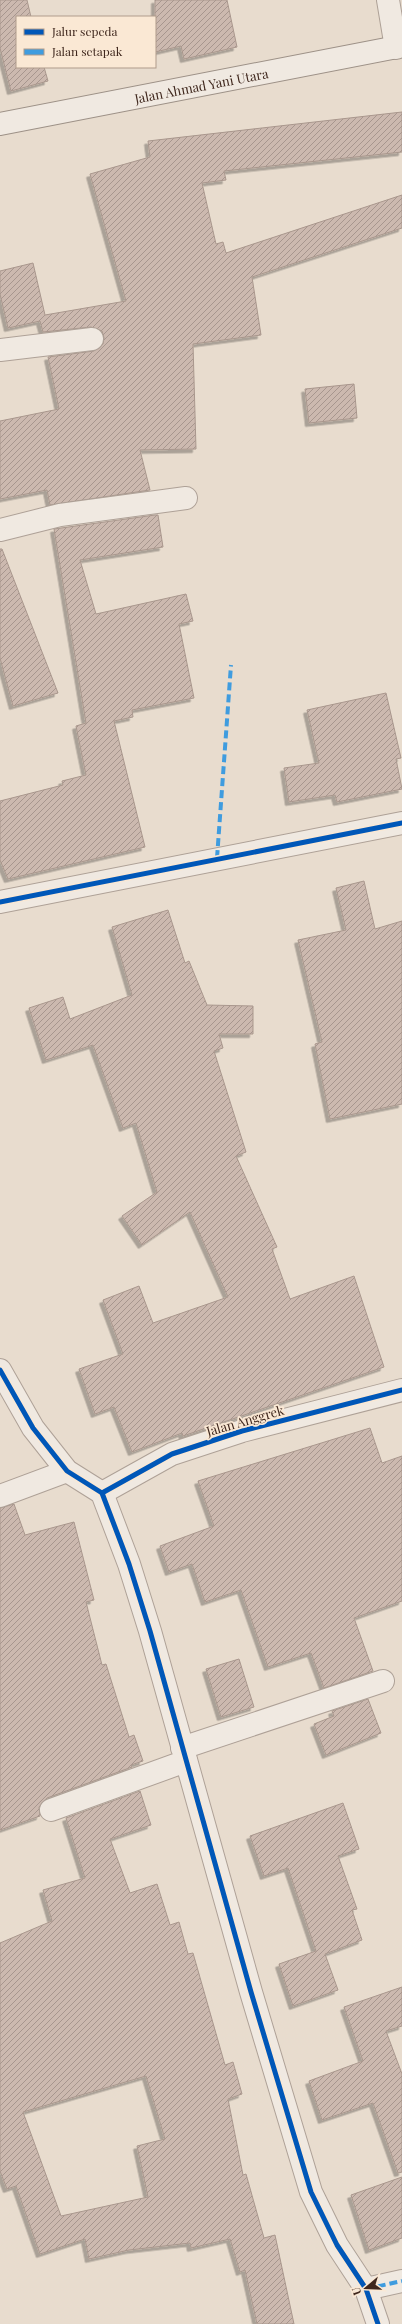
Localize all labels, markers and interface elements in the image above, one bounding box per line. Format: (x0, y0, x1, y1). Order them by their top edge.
legend (16, 16, 156, 68)
text: Jalur sepeda (51, 23, 118, 39)
text: Jalan setapak (51, 43, 123, 59)
street label: Jalan Ahmad Yani Utara (132, 64, 270, 106)
street label: Jalan Anggrek (203, 1401, 287, 1439)
north arrow (346, 2268, 386, 2308)
text: U (348, 2285, 364, 2297)

